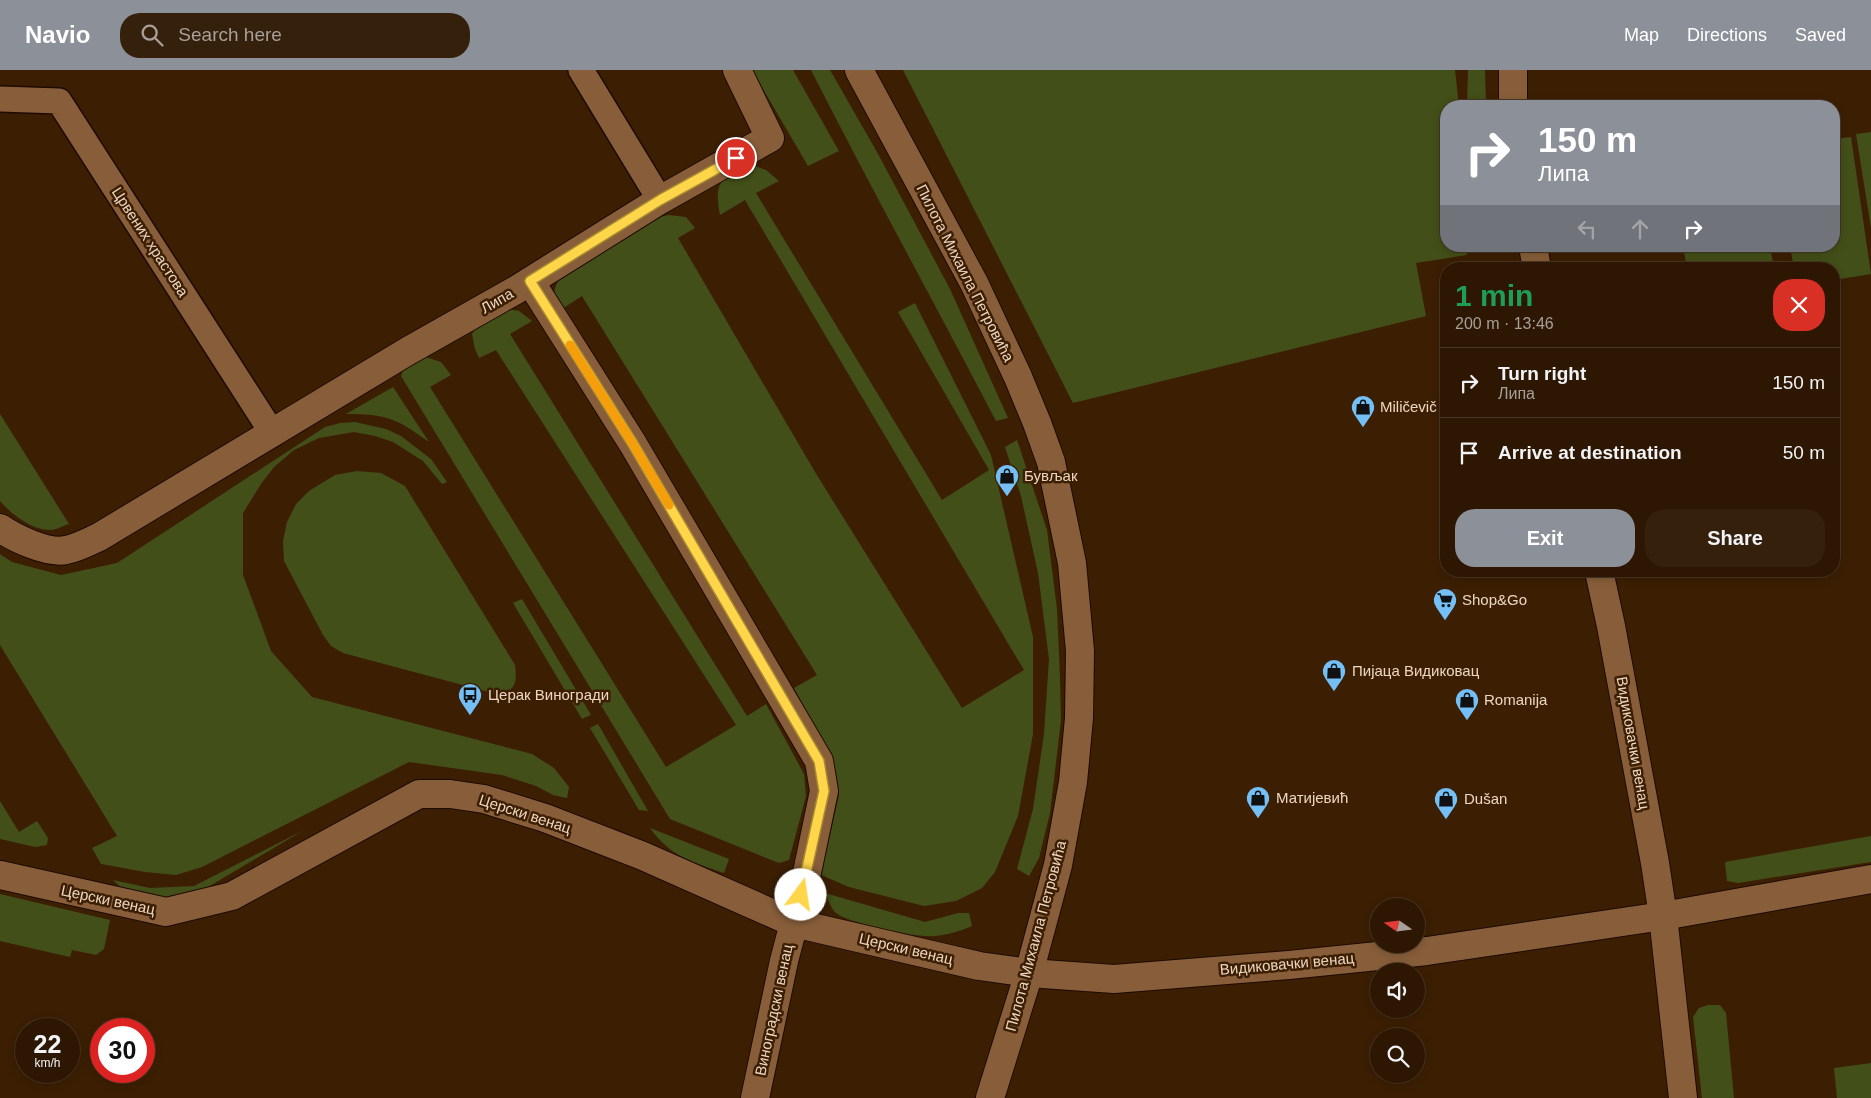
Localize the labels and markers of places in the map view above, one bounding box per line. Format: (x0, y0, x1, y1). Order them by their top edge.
pin (715, 137, 757, 179)
shop icon: Miličevič (1350, 394, 1376, 428)
place label: Miličevič (1380, 398, 1437, 415)
shop icon: Бувљак (994, 463, 1020, 497)
place label: Бувљак (1024, 467, 1078, 484)
supermarket icon: Shop&Go (1432, 587, 1458, 621)
place label: Shop&Go (1462, 591, 1527, 608)
shop icon: Пијаца Видиковац (1321, 658, 1347, 692)
place label: Пијаца Видиковац (1352, 662, 1480, 679)
bus stop icon: Церак Виногради (457, 682, 483, 716)
place label: Церак Виногради (488, 686, 609, 703)
shop icon: Romanija (1454, 687, 1480, 721)
place label: Romanija (1484, 691, 1548, 708)
shop icon: Матијевић (1245, 785, 1271, 819)
shop icon: Dušan (1433, 786, 1459, 820)
place label: Матијевић (1276, 789, 1348, 806)
place label: Dušan (1464, 790, 1507, 807)

